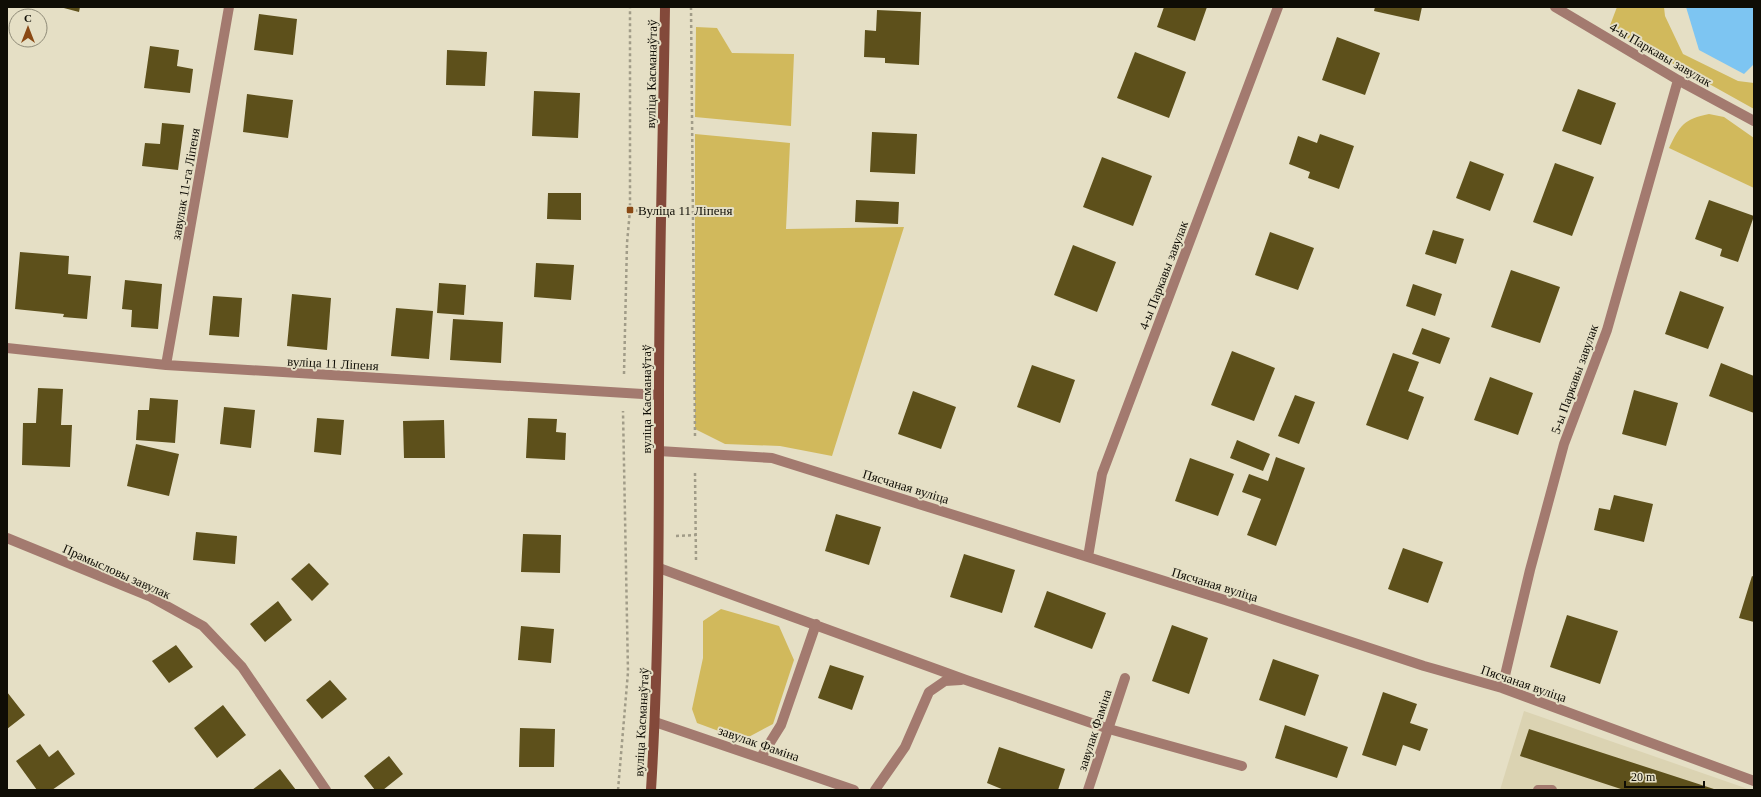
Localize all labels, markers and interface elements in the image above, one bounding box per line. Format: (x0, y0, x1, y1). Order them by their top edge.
north arrow (8, 8, 48, 48)
text: С (24, 12, 32, 24)
street label: вуліца Касманаўтаў (643, 19, 660, 129)
street label: 4-ы Паркавы завулак (1607, 19, 1715, 90)
street label: завулак 11-га Ліпеня (168, 127, 203, 241)
place label: Вуліца 11 Ліпеня (638, 203, 732, 218)
marker: Вуліца 11 Ліпеня (625, 205, 635, 215)
street label: 4-ы Паркавы завулак (1136, 218, 1191, 332)
street label: 5-ы Паркавы завулак (1548, 322, 1602, 436)
street label: вуліца Касманаўтаў (639, 344, 654, 453)
street label: вуліца 11 Ліпеня (287, 354, 379, 373)
street label: Пясчаная вуліца (861, 466, 951, 507)
street label: Прамысловы завулак (60, 541, 174, 602)
street label: Пясчаная вуліца (1170, 564, 1260, 605)
street label: Пясчаная вуліца (1479, 662, 1569, 705)
street label: вуліца Касманаўтаў (631, 667, 652, 777)
street label: завулак Фаміна (1074, 687, 1115, 773)
street label: завулак Фаміна (716, 723, 802, 764)
scale bar (1625, 763, 1704, 789)
text: 20 m (1631, 770, 1656, 784)

